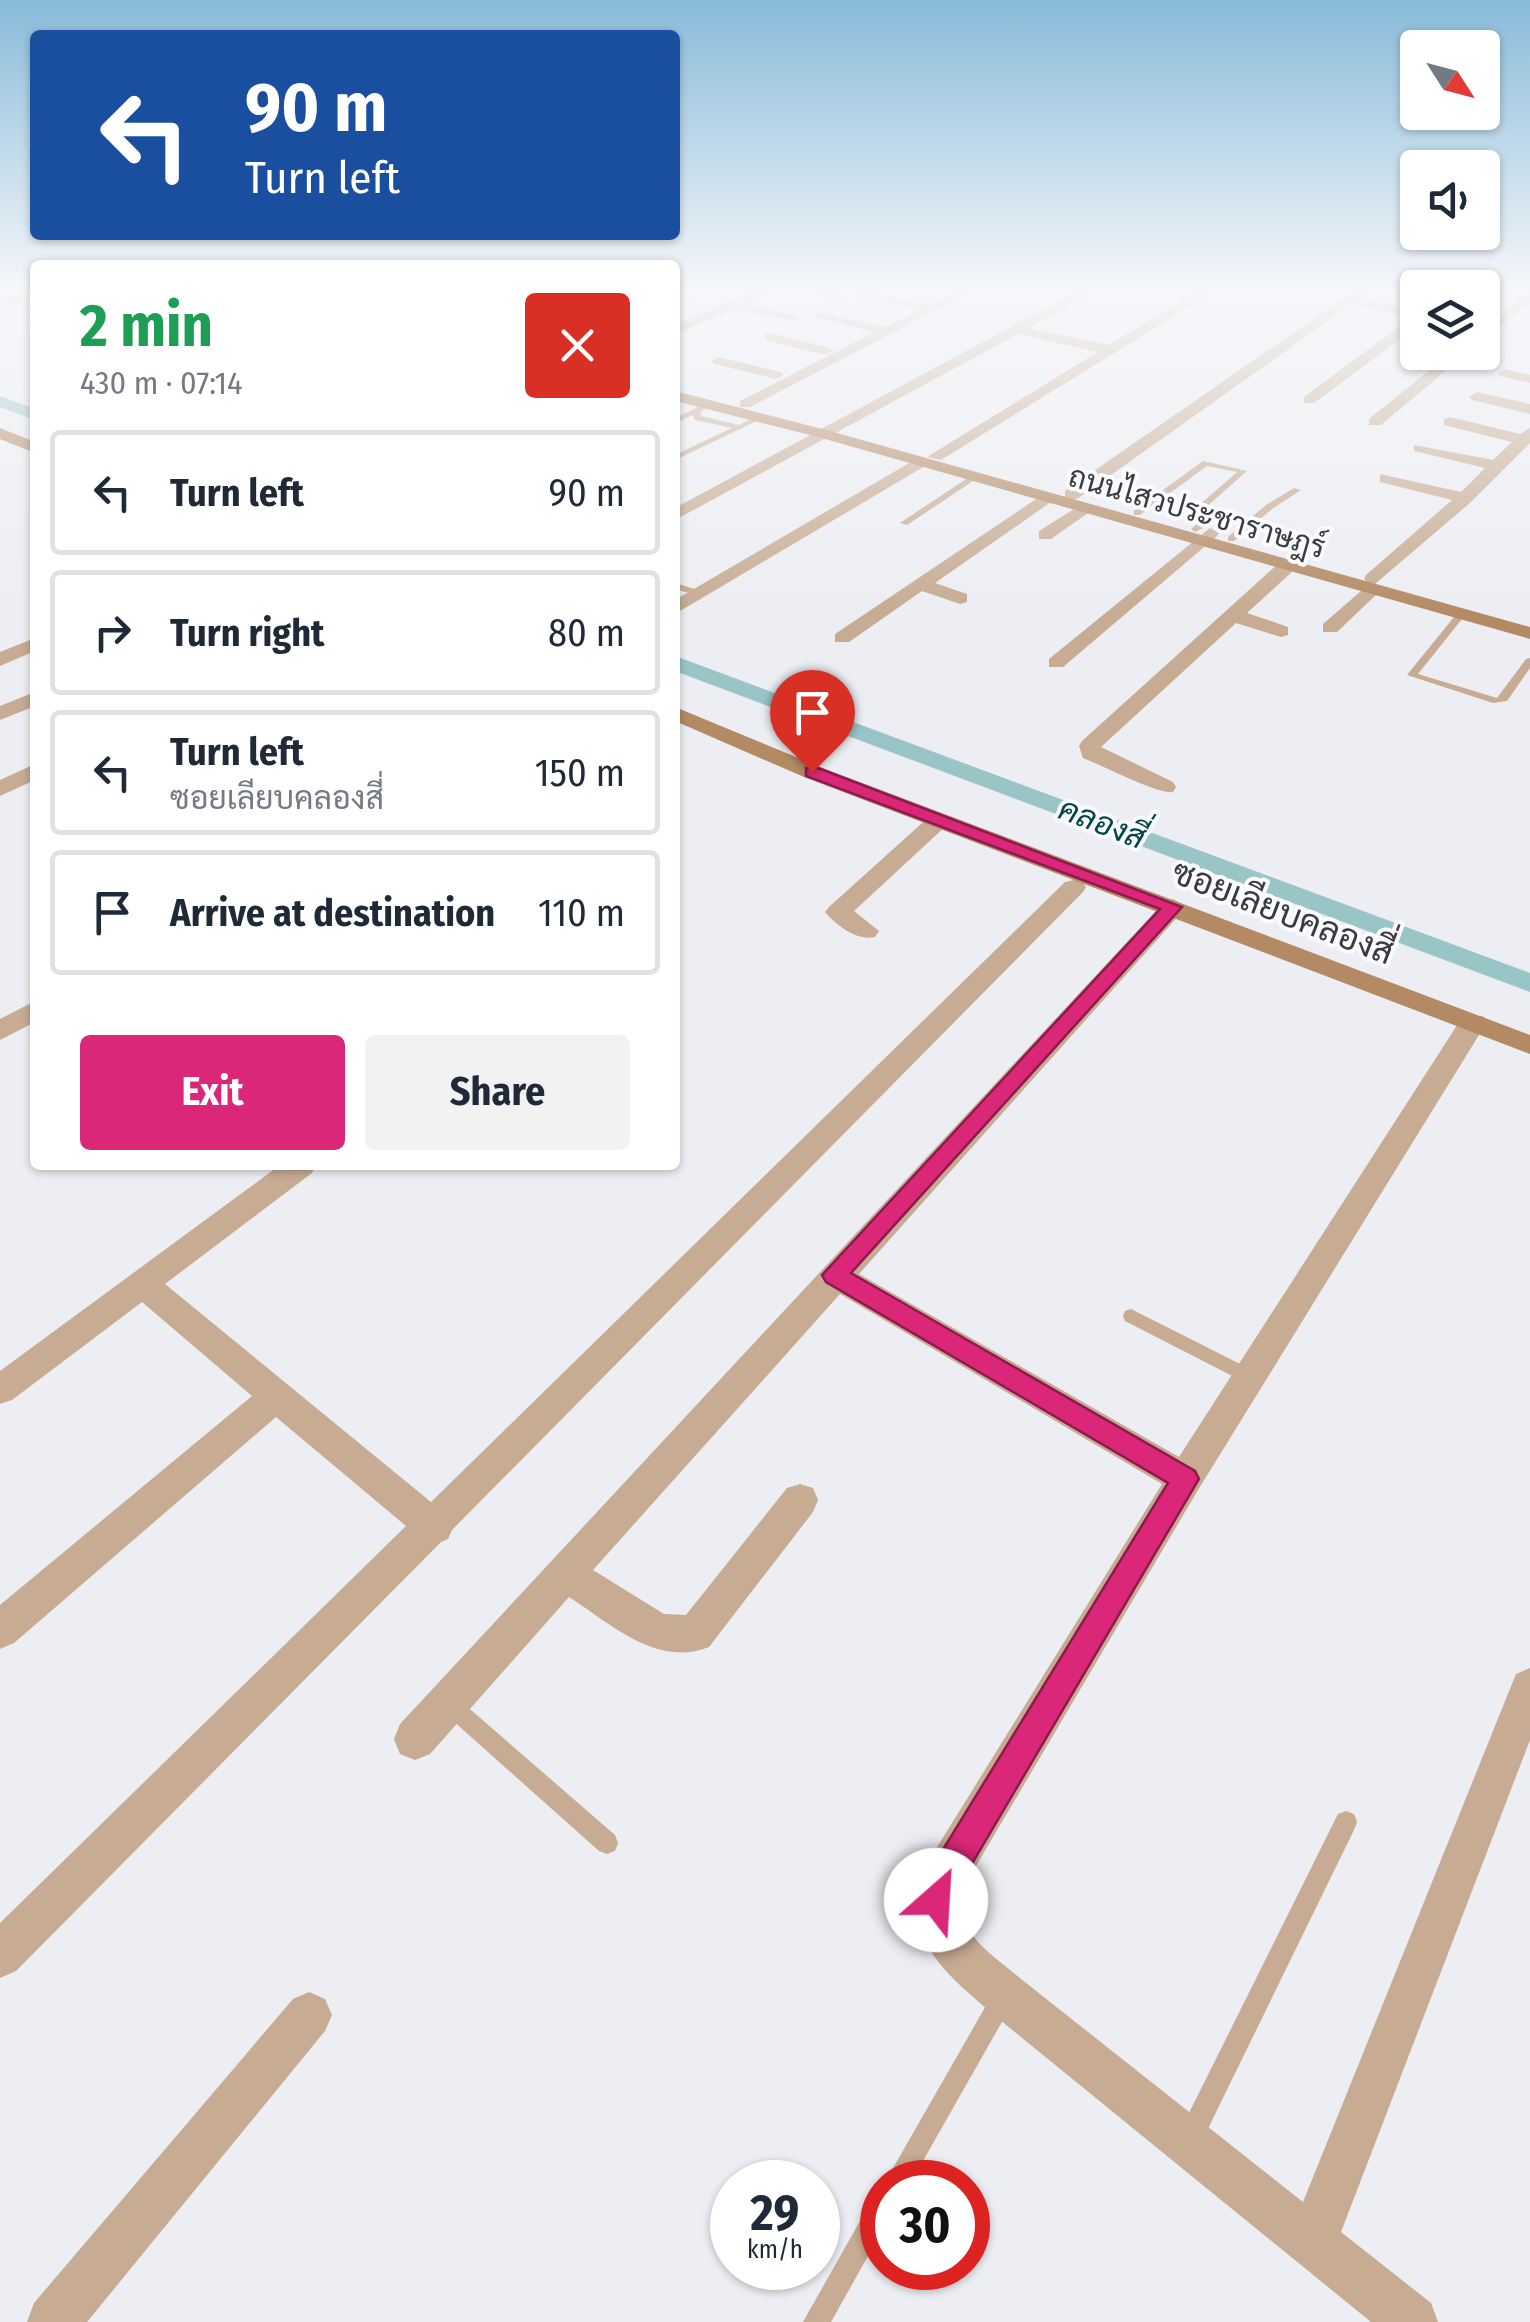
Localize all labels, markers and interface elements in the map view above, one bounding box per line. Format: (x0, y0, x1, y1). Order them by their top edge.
north arrow (1400, 30, 1500, 130)
map controls (1400, 30, 1500, 370)
text: 90 m (245, 66, 387, 150)
icon: left (80, 70, 210, 200)
button: sound (1400, 150, 1500, 250)
text: Turn left (245, 151, 400, 205)
button: layers (1400, 270, 1500, 370)
text: 2 min (80, 290, 213, 362)
button: close (525, 293, 630, 398)
text: 430 m · 07:14 (80, 364, 243, 402)
street label: ถนนไสวประชาราษฎร์ (1064, 456, 1330, 568)
icon: left (85, 465, 140, 520)
text: Turn left (170, 470, 304, 516)
text: 90 m (549, 470, 625, 516)
icon: right (85, 605, 140, 660)
text: Turn right (170, 610, 324, 656)
text: 80 m (548, 610, 625, 656)
pin (770, 670, 855, 773)
icon: arrive (785, 685, 840, 740)
text: Turn left (170, 729, 304, 775)
icon: left (85, 745, 140, 800)
text: 150 m (535, 750, 625, 796)
text: ซอยเลียบคลองสี่ (170, 779, 384, 817)
water label: คลองสี่ (1053, 781, 1157, 858)
street label: ซอยเลียบคลองสี่ (1166, 841, 1403, 974)
icon: arrive (85, 885, 140, 940)
text: Arrive at destination (170, 890, 495, 936)
text: 110 m (538, 890, 625, 936)
button: Exit (80, 1035, 345, 1150)
button: Share (365, 1035, 630, 1150)
position arrow (884, 1848, 988, 1952)
speed limit sign: 30 (860, 2160, 990, 2290)
text: 29 (751, 2183, 799, 2243)
text: km/h (747, 2235, 803, 2265)

